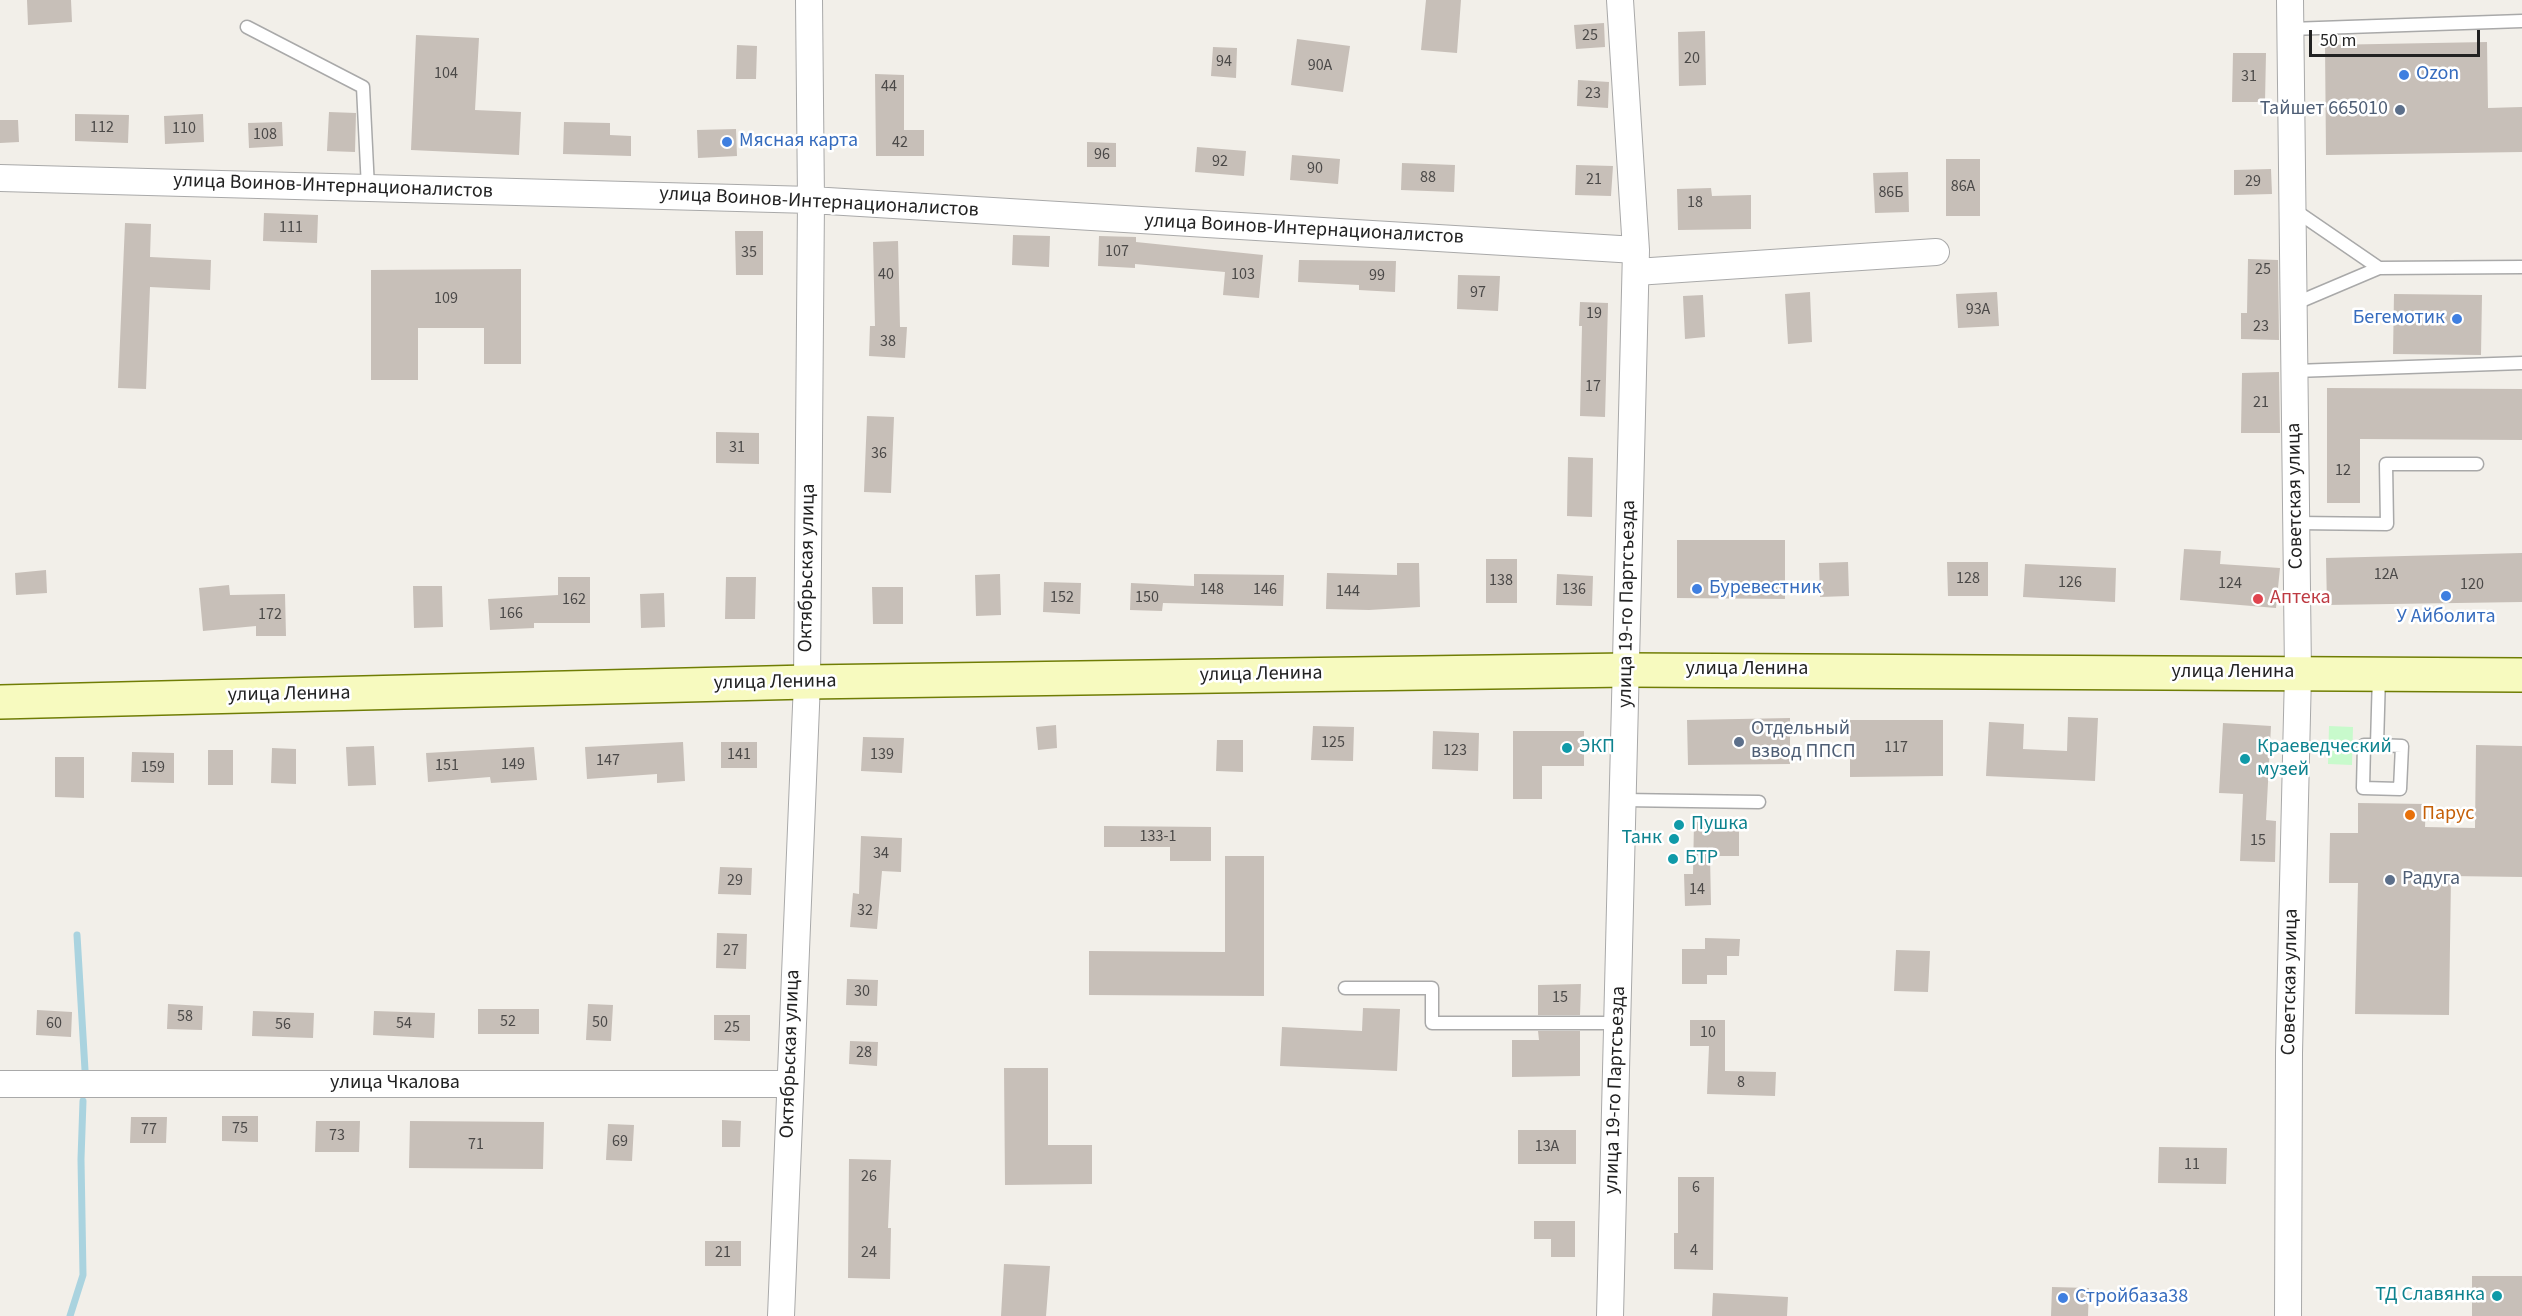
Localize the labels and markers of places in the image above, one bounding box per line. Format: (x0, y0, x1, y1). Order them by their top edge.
place label: Ozon (2416, 63, 2459, 87)
marker: Ozon (2397, 68, 2411, 82)
place label: Тайшет 665010 (2260, 98, 2388, 122)
marker: Тайшет 665010 (2393, 103, 2407, 117)
place label: Мясная карта (739, 130, 858, 154)
marker: Мясная карта (720, 135, 734, 149)
place label: Бегемотик (2353, 307, 2445, 331)
marker: Бегемотик (2450, 312, 2464, 326)
place label: Буревестник (1709, 577, 1821, 601)
marker: Буревестник (1690, 582, 1704, 596)
place label: Аптека (2270, 587, 2331, 611)
marker: У Айболита (2439, 589, 2453, 603)
marker: Аптека (2251, 592, 2265, 606)
place label: У Айболита (2397, 606, 2495, 630)
place label: Отдельный взвод ППСП (1751, 718, 1856, 765)
marker: Отдельный взвод ППСП (1732, 735, 1746, 749)
place label: ЭКП (1579, 736, 1615, 760)
place label: Краеведческий музей (2257, 736, 2392, 783)
marker: ЭКП (1560, 741, 1574, 755)
marker: Краеведческий музей (2238, 752, 2252, 766)
place label: Парус (2422, 803, 2474, 827)
marker: Парус (2403, 808, 2417, 822)
place label: Пушка (1691, 813, 1748, 837)
marker: Пушка (1672, 818, 1686, 832)
place label: Танк (1622, 827, 1662, 851)
marker: Танк (1667, 832, 1681, 846)
place label: БТР (1685, 847, 1718, 871)
marker: БТР (1666, 852, 1680, 866)
place label: Радуга (2402, 868, 2460, 892)
marker: Радуга (2383, 873, 2397, 887)
place label: ТД Славянка (2375, 1284, 2485, 1308)
place label: Стройбаза38 (2075, 1286, 2188, 1310)
marker: ТД Славянка (2490, 1289, 2504, 1303)
marker: Стройбаза38 (2056, 1291, 2070, 1305)

